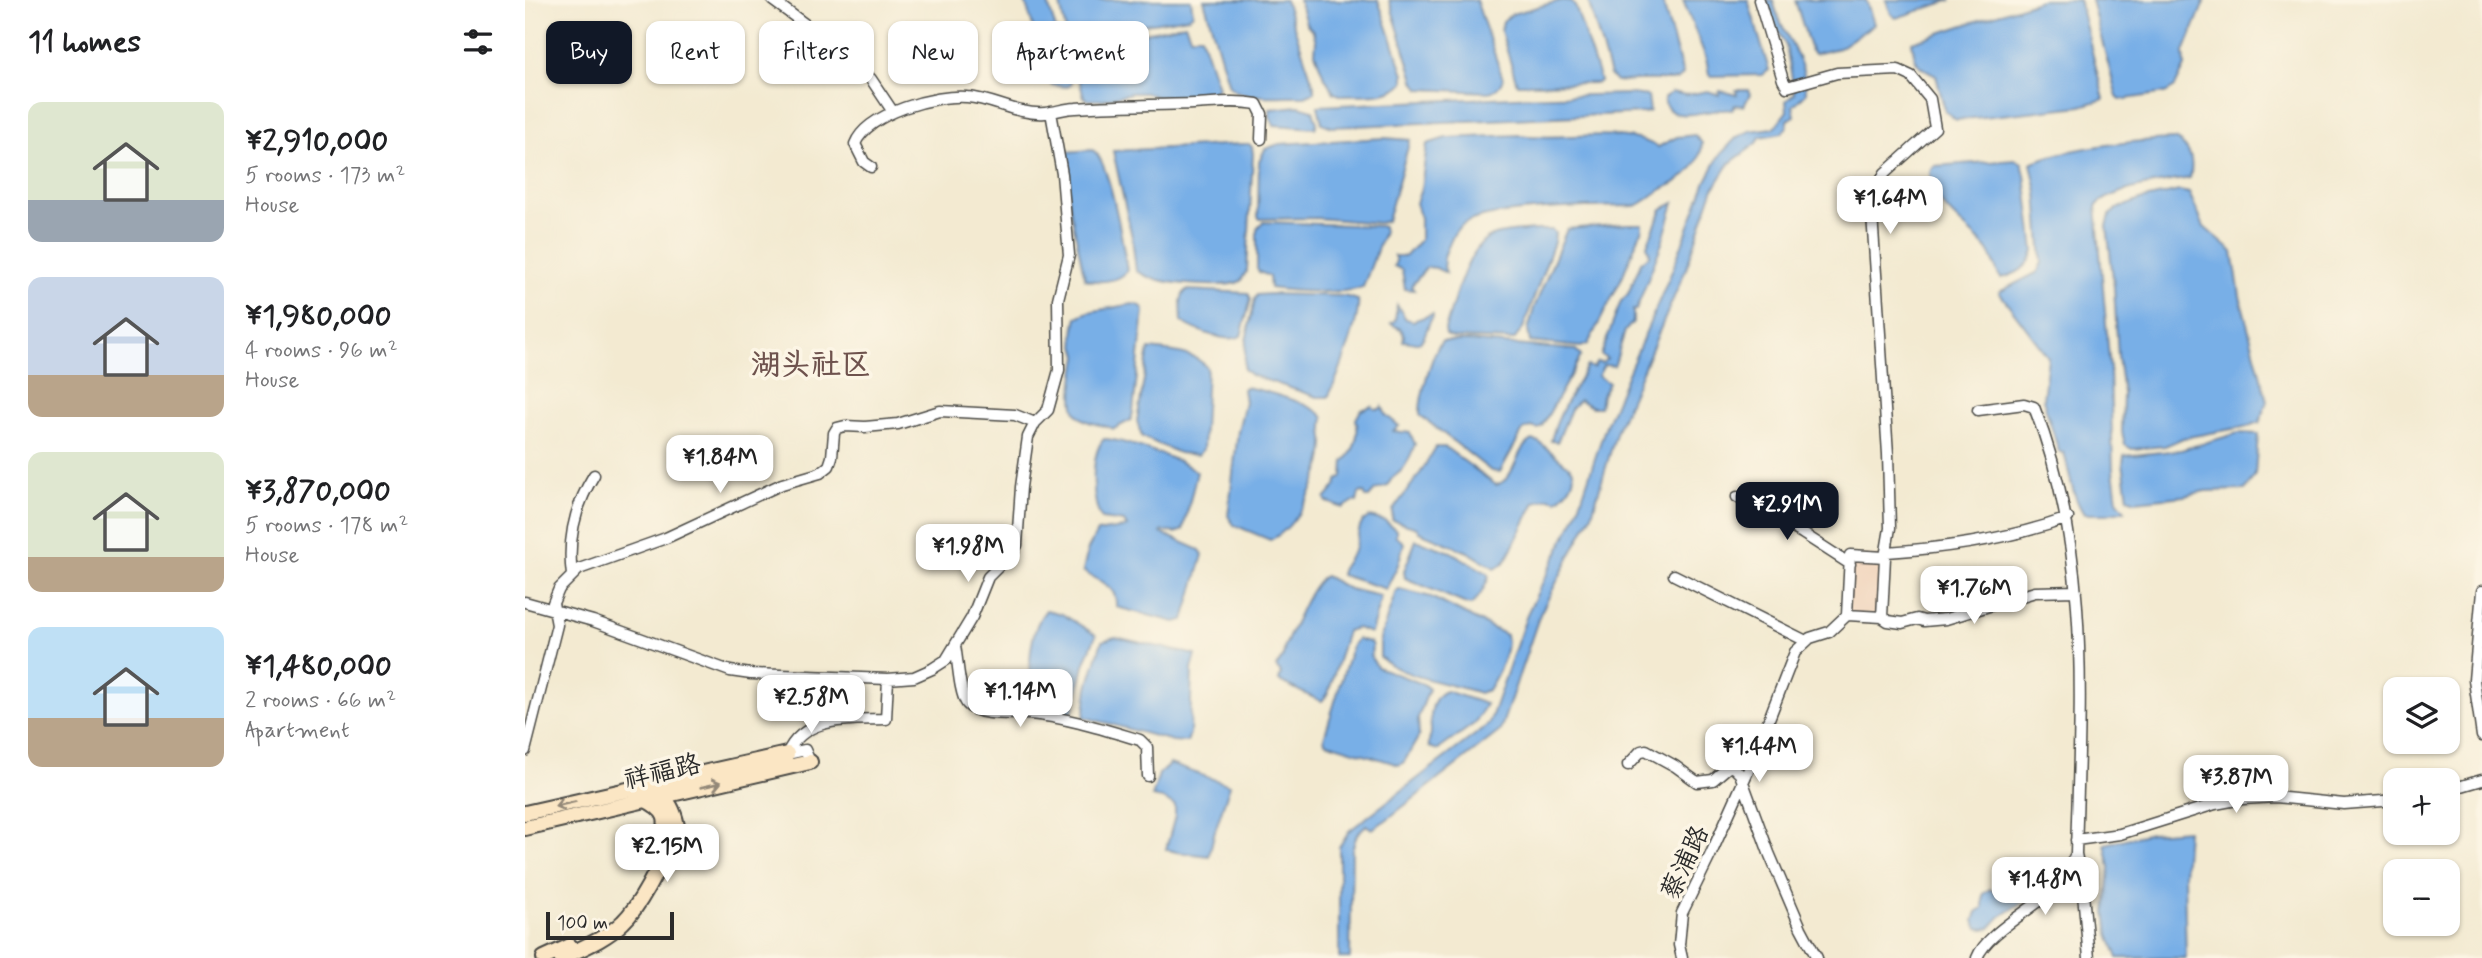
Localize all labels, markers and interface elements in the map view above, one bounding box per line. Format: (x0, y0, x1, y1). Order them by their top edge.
chip: Buy (546, 21, 632, 84)
chip: Rent (646, 21, 745, 84)
chip: Filters (759, 21, 874, 84)
chip: New (888, 21, 978, 84)
chip: Apartment (992, 21, 1149, 84)
text: 11 homes (28, 23, 141, 62)
icon: filters (459, 23, 497, 61)
text: ¥2,910,000 (245, 122, 388, 161)
icon: home (84, 130, 168, 214)
text: 5 rooms · 173 m² (245, 161, 405, 191)
pin: ¥1.64M (1833, 176, 1947, 236)
text: ¥1.64M (1853, 184, 1927, 214)
text: House (245, 191, 299, 221)
text: ¥1,980,000 (245, 297, 392, 336)
icon: home (84, 305, 168, 389)
text: 4 rooms · 96 m² (245, 336, 398, 366)
district label: 湖头社区 (751, 346, 871, 385)
text: House (245, 366, 299, 396)
pin: ¥1.84M (663, 435, 777, 495)
text: ¥1.84M (682, 443, 758, 473)
text: ¥3,870,000 (245, 472, 391, 511)
icon: home (84, 480, 168, 564)
pin: ¥2.91M (1730, 482, 1844, 542)
text: ¥2.91M (1752, 490, 1822, 520)
text: 5 rooms · 178 m² (245, 511, 408, 541)
pin: ¥1.98M (911, 524, 1025, 584)
text: ¥1.98M (932, 532, 1004, 562)
text: House (245, 541, 299, 571)
pin: ¥1.76M (1917, 566, 2031, 626)
text: ¥1.76M (1936, 574, 2012, 604)
text: ¥1,480,000 (245, 647, 392, 686)
icon: home (84, 655, 168, 739)
pin: ¥1.14M (963, 670, 1077, 729)
pin: ¥2.58M (754, 676, 868, 735)
text: ¥1.14M (984, 677, 1056, 707)
map controls (2383, 677, 2460, 936)
button: layers (2383, 677, 2460, 754)
text: ¥2.58M (773, 683, 849, 713)
text: 2 rooms · 66 m² (245, 686, 396, 716)
text: Apartment (245, 716, 350, 746)
pin: ¥1.44M (1702, 724, 1816, 784)
text: ¥1.44M (1721, 732, 1797, 762)
street label: 祥福路 (621, 748, 704, 798)
pin: ¥3.87M (2179, 756, 2293, 815)
text: ¥3.87M (2199, 763, 2273, 793)
button: + (2383, 768, 2460, 845)
one-way arrow (699, 778, 722, 791)
one-way arrow (555, 798, 577, 811)
street label: 蔡浦路 (1654, 820, 1718, 905)
pin: ¥2.15M (610, 824, 724, 884)
text: ¥2.15M (631, 832, 703, 862)
pin: ¥1.48M (1988, 858, 2102, 917)
button: − (2383, 859, 2460, 936)
text: ¥1.48M (2008, 865, 2082, 895)
scale bar (546, 909, 674, 941)
text: 100 m (557, 911, 608, 936)

